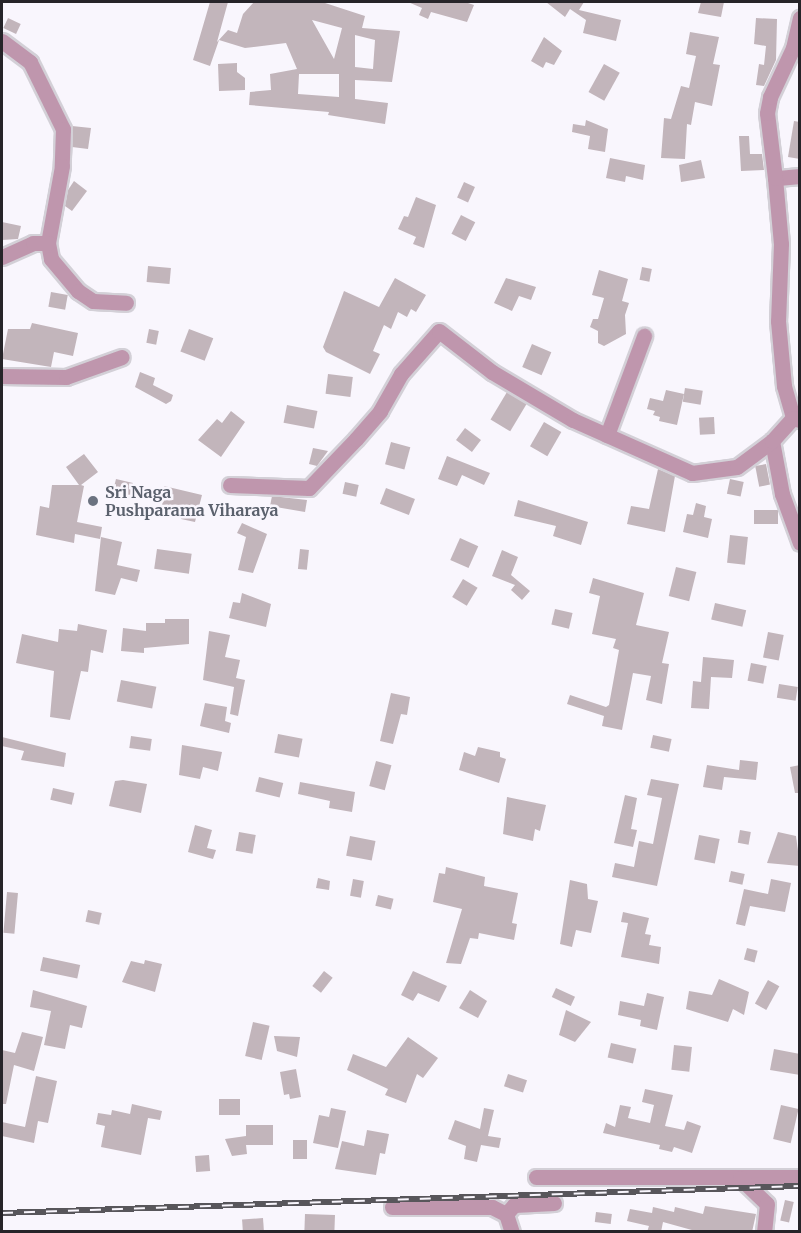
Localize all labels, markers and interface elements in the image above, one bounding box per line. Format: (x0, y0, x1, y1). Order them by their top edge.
place label: Sri Naga Pushparama Viharaya (105, 482, 279, 520)
marker: Sri Naga Pushparama Viharaya (86, 494, 100, 508)

